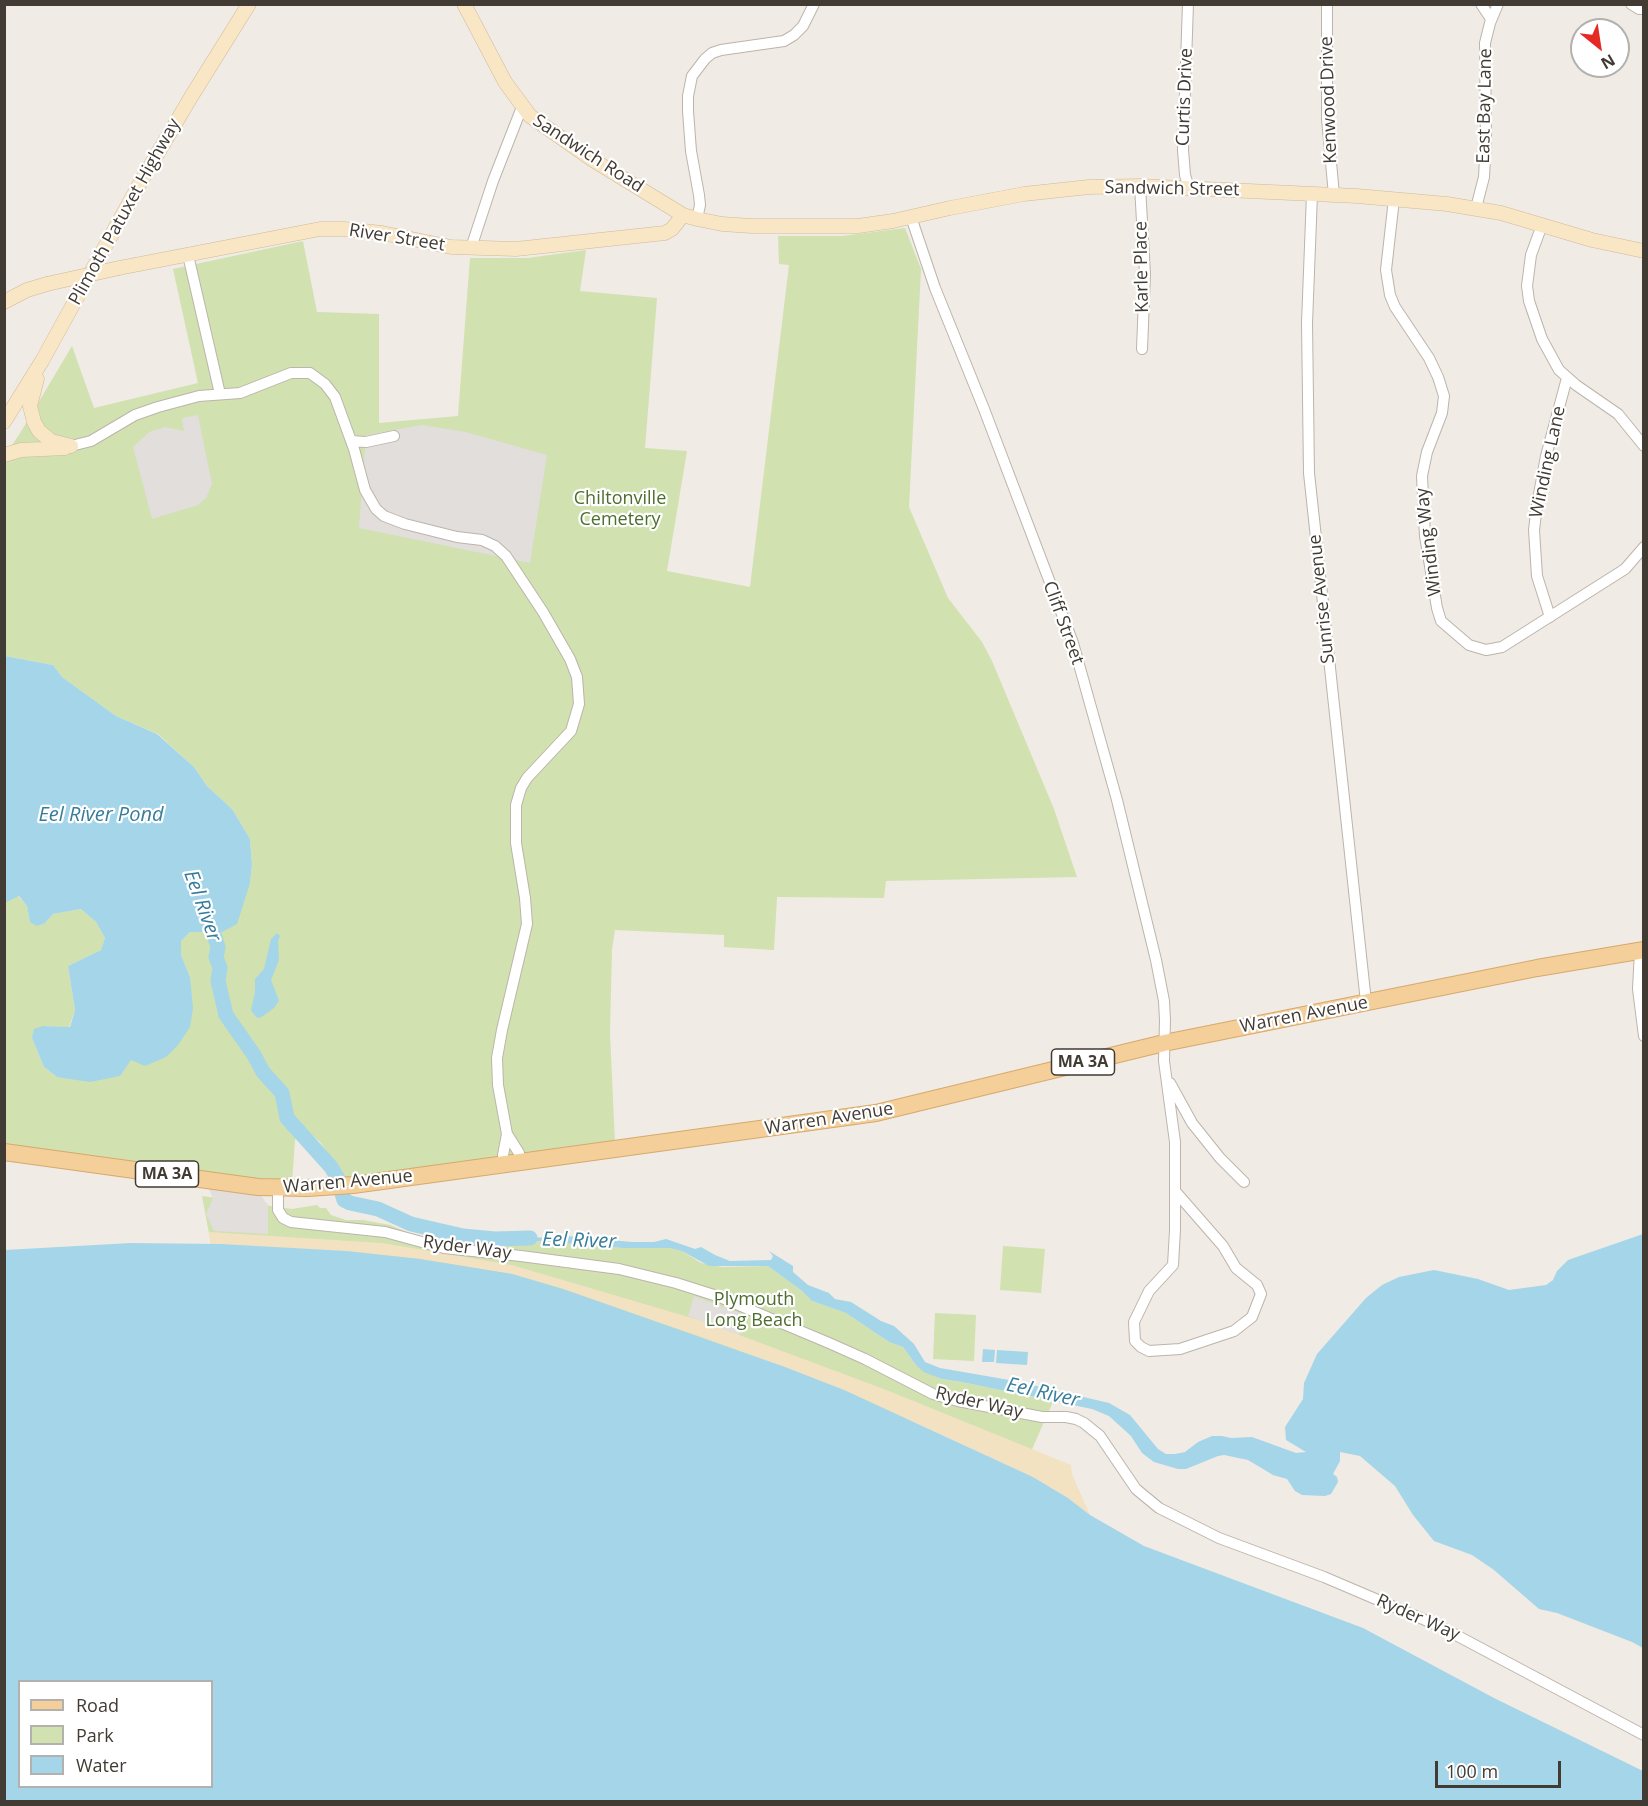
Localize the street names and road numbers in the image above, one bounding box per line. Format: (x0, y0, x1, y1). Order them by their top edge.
street label: Kenwood Drive (1316, 36, 1342, 164)
street label: Curtis Drive (1172, 48, 1198, 146)
street label: East Bay Lane (1473, 48, 1497, 164)
street label: Sandwich Road (529, 110, 647, 198)
street label: Plimoth Patuxet Highway (65, 115, 185, 309)
street label: Sandwich Street (1104, 177, 1240, 201)
street label: River Street (347, 220, 447, 256)
street label: Karle Place (1130, 221, 1154, 313)
street label: Winding Lane (1526, 404, 1570, 520)
street label: Winding Way (1412, 487, 1446, 597)
street label: Sunrise Avenue (1304, 533, 1340, 665)
street label: Cliff Street (1038, 578, 1088, 668)
street label: Warren Avenue (1238, 992, 1370, 1038)
road number: MA 3A (1052, 1049, 1114, 1075)
street label: Warren Avenue (763, 1098, 895, 1140)
road number: MA 3A (136, 1161, 198, 1187)
street label: Warren Avenue (282, 1166, 414, 1198)
street label: Ryder Way (421, 1231, 513, 1265)
street label: Ryder Way (933, 1382, 1025, 1424)
street label: Ryder Way (1373, 1590, 1463, 1646)

